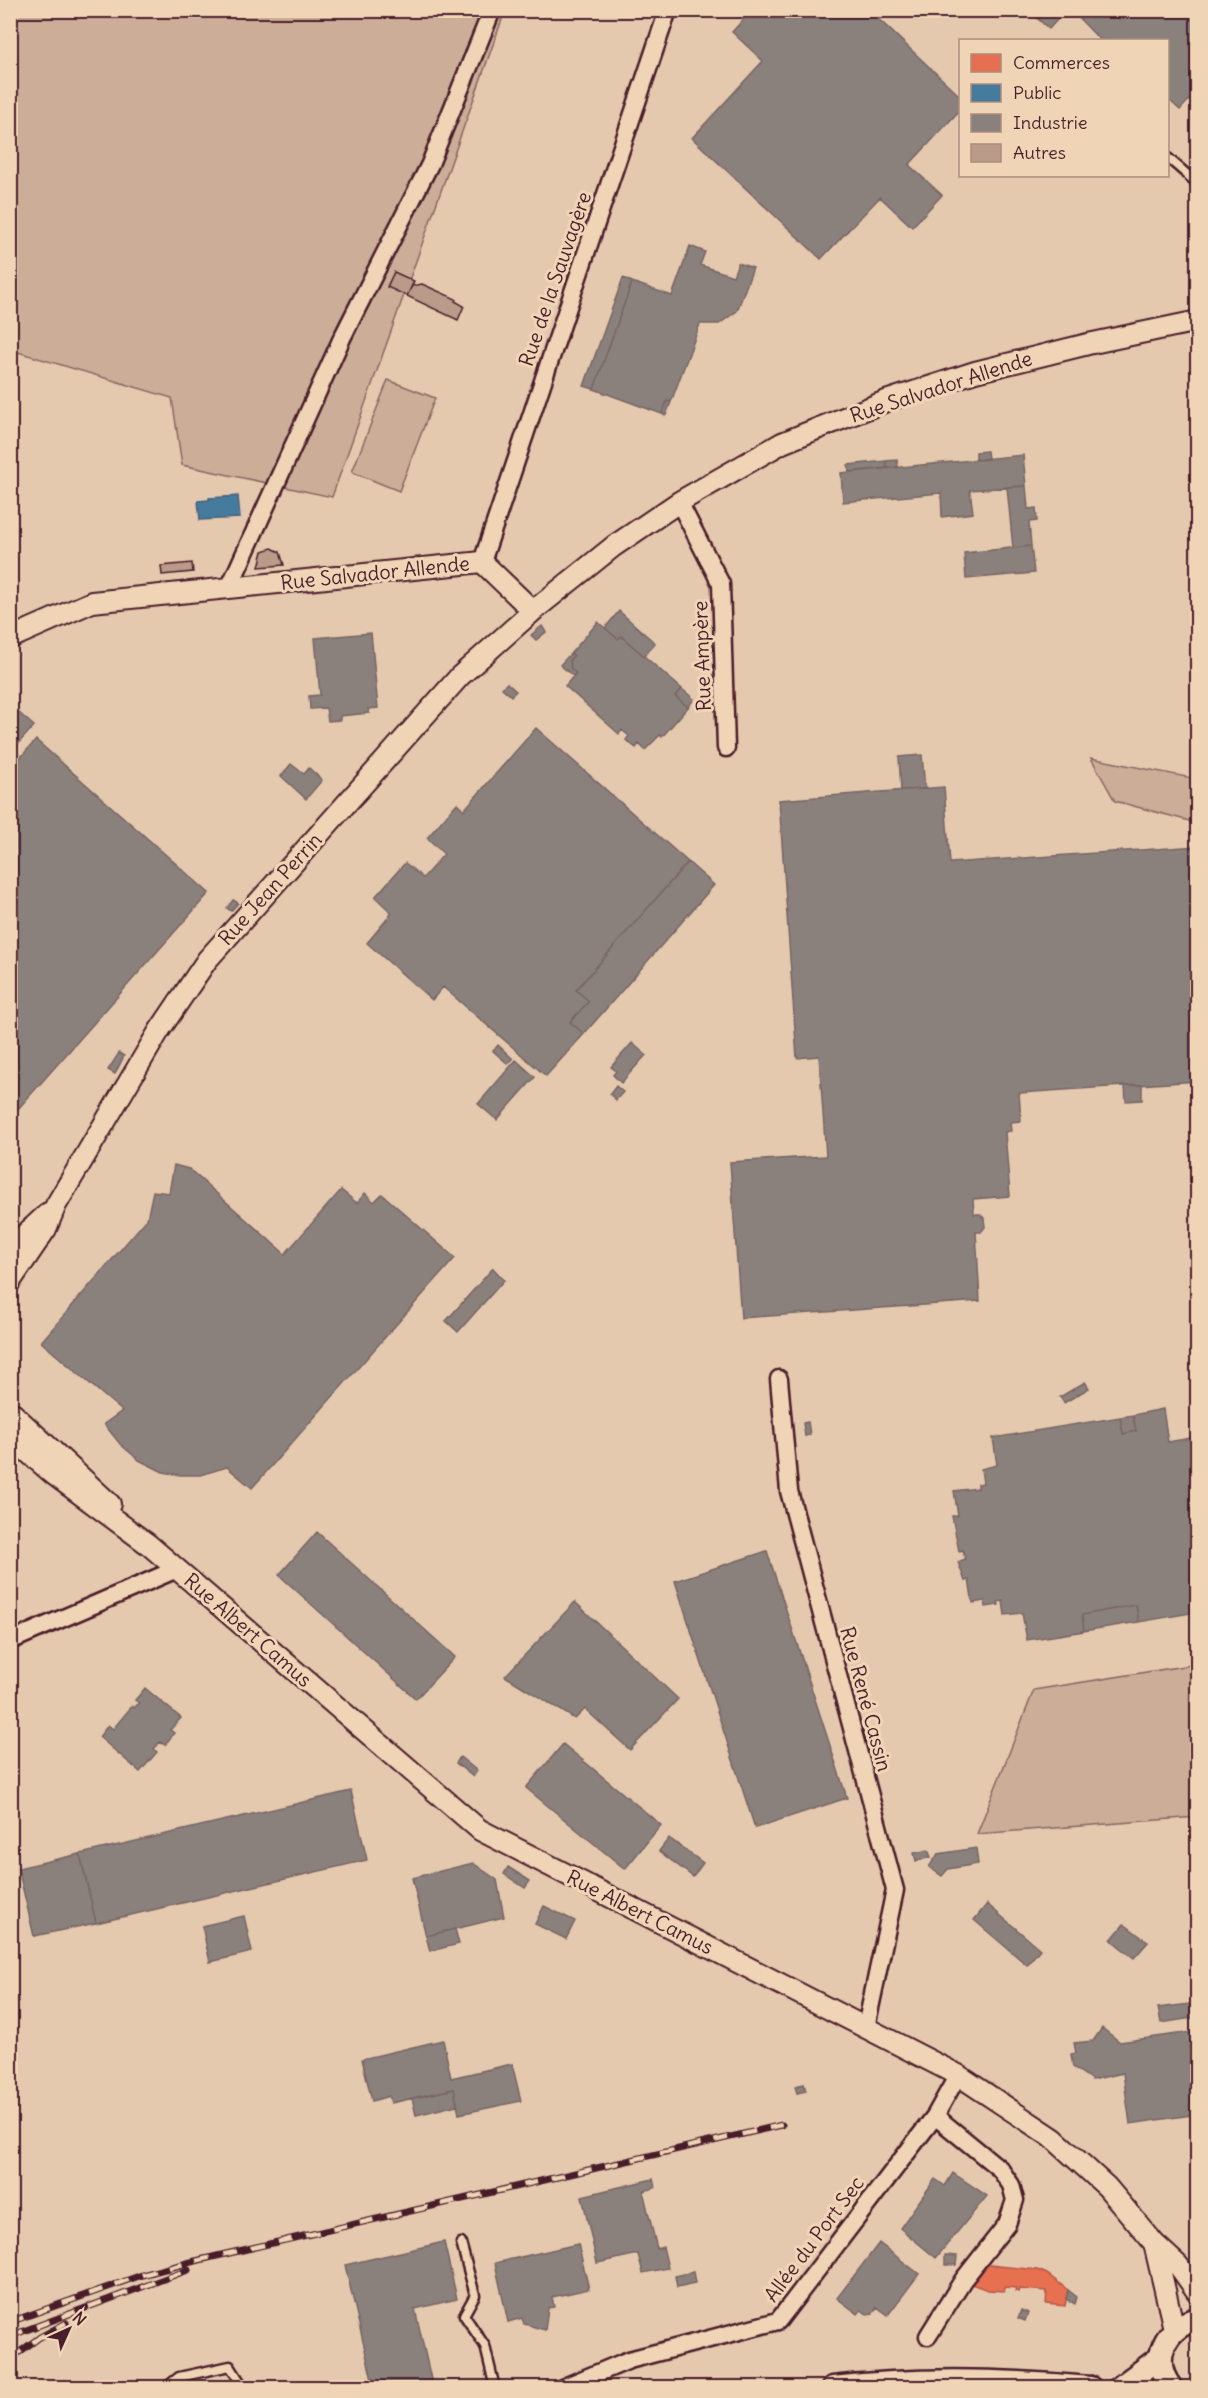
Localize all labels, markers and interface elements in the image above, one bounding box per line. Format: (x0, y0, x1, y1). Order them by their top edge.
legend (959, 39, 1169, 177)
text: Commerces (1013, 51, 1110, 74)
text: Public (1013, 81, 1062, 104)
text: Industrie (1013, 111, 1088, 134)
text: Autres (1013, 141, 1066, 164)
street label: Rue de la Sauvagère (513, 188, 596, 369)
street label: Rue Salvador Allende (847, 345, 1035, 428)
street label: Rue Salvador Allende (279, 550, 471, 595)
street label: Rue Ampère (687, 600, 716, 712)
street label: Rue Jean Perrin (213, 827, 327, 950)
street label: Rue Albert Camus (179, 1567, 317, 1692)
street label: Rue René Cassin (835, 1624, 898, 1774)
street label: Rue Albert Camus (563, 1864, 718, 1959)
street label: Allée du Port Sec (758, 2171, 869, 2306)
north arrow (39, 2299, 99, 2359)
text: N (69, 2307, 91, 2329)

